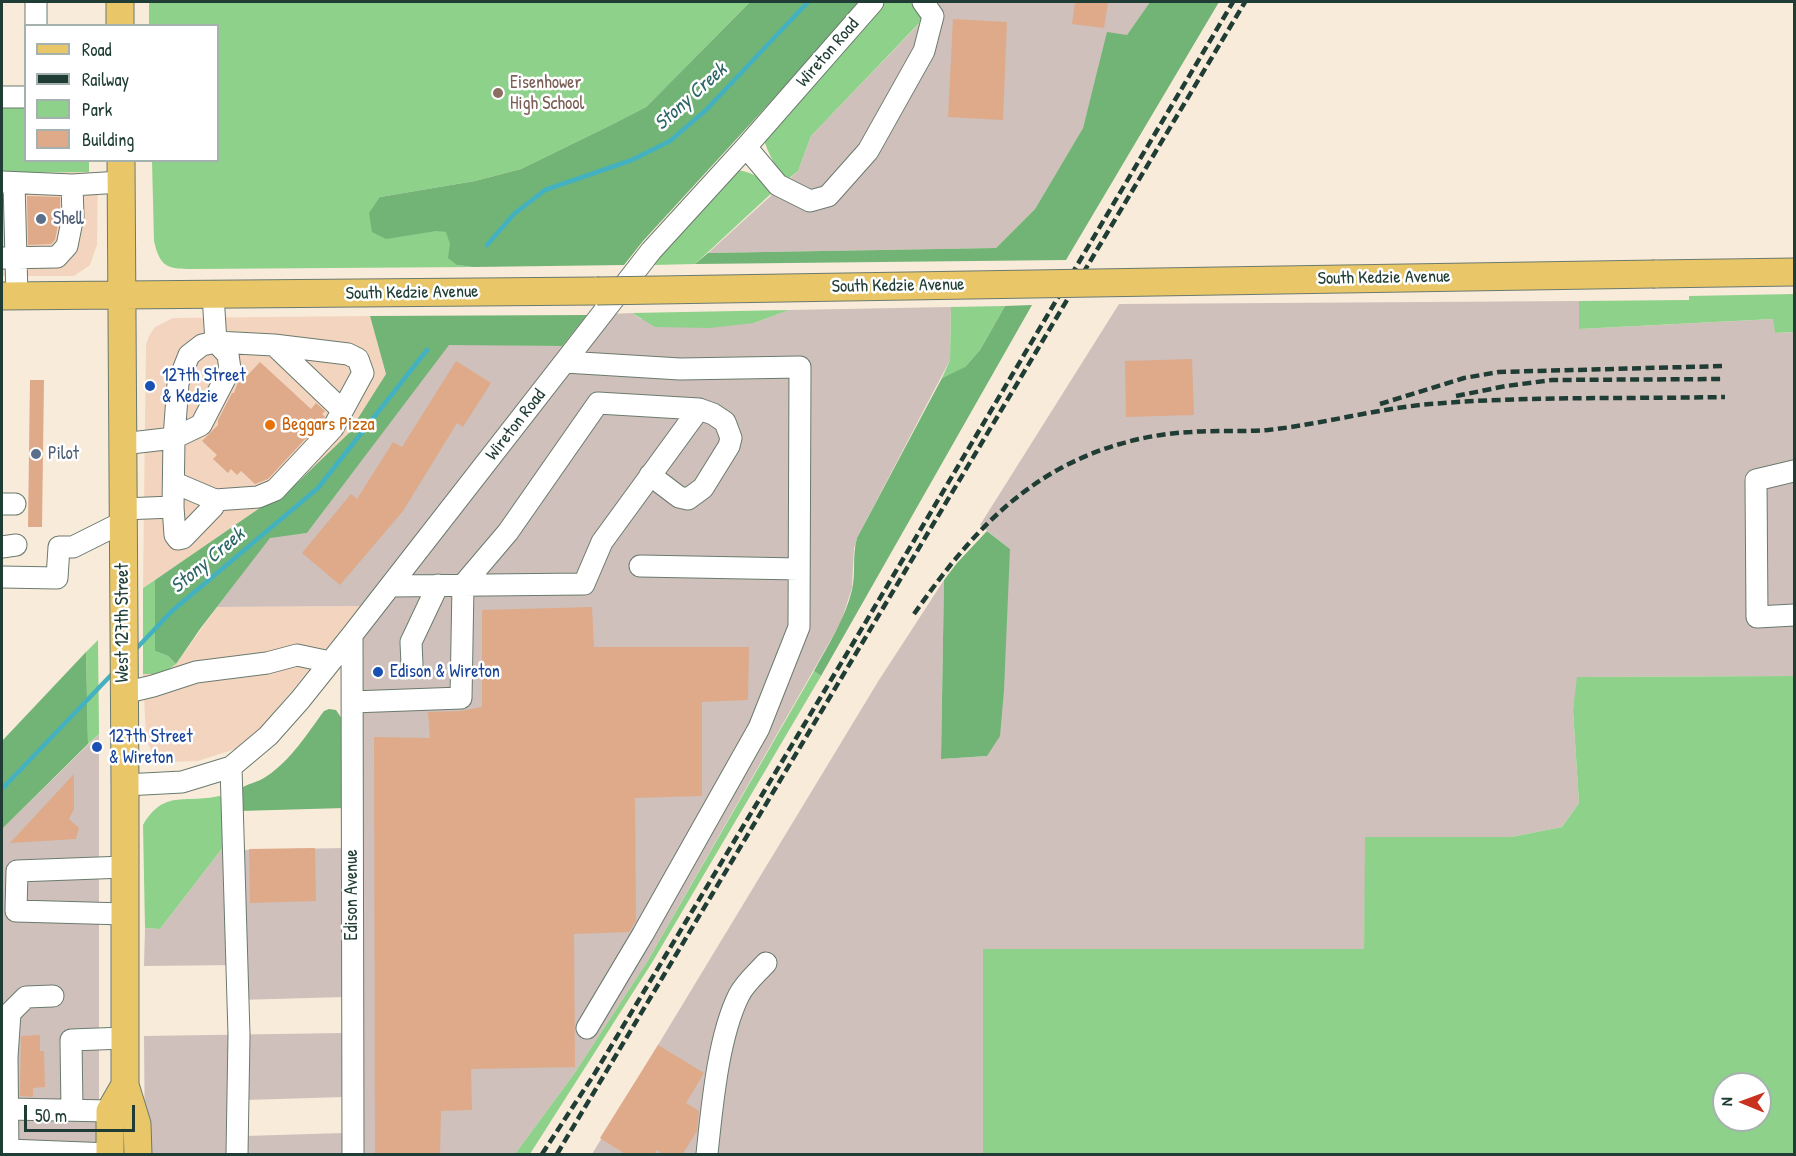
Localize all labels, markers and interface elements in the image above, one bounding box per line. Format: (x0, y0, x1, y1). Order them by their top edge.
street label: Wireton Road (792, 14, 864, 92)
legend (24, 24, 219, 162)
text: Road (82, 37, 112, 62)
water label: Stony Creek (650, 58, 732, 136)
text: Railway (82, 67, 129, 92)
place label: Eisenhower High School (510, 72, 584, 115)
marker: Eisenhower High School (491, 86, 505, 100)
text: Park (82, 97, 112, 122)
text: Building (82, 127, 134, 152)
place label: Shell (53, 208, 84, 230)
marker: Shell (34, 212, 48, 226)
street label: South Kedzie Avenue (1317, 266, 1451, 290)
street label: South Kedzie Avenue (831, 274, 965, 298)
street label: South Kedzie Avenue (345, 281, 479, 305)
place label: 127th Street & Kedzie (162, 365, 246, 407)
marker: 127th Street & Kedzie (143, 379, 157, 393)
street label: Wireton Road (481, 385, 551, 465)
place label: Beggars Pizza (282, 414, 375, 436)
marker: Beggars Pizza (263, 418, 277, 432)
place label: Pilot (48, 443, 79, 465)
marker: Pilot (29, 447, 43, 461)
water label: Stony Creek (166, 523, 250, 599)
street label: West 127th Street (112, 563, 134, 683)
place label: Edison & Wireton (390, 661, 500, 683)
marker: Edison & Wireton (371, 665, 385, 679)
place label: 127th Street & Wireton (109, 726, 193, 768)
marker: 127th Street & Wireton (90, 740, 104, 754)
street label: Edison Avenue (341, 849, 363, 941)
north arrow (1712, 1072, 1772, 1132)
scale bar (27, 1093, 138, 1131)
text: N (1715, 1097, 1737, 1106)
text: 50 m (35, 1103, 67, 1128)

